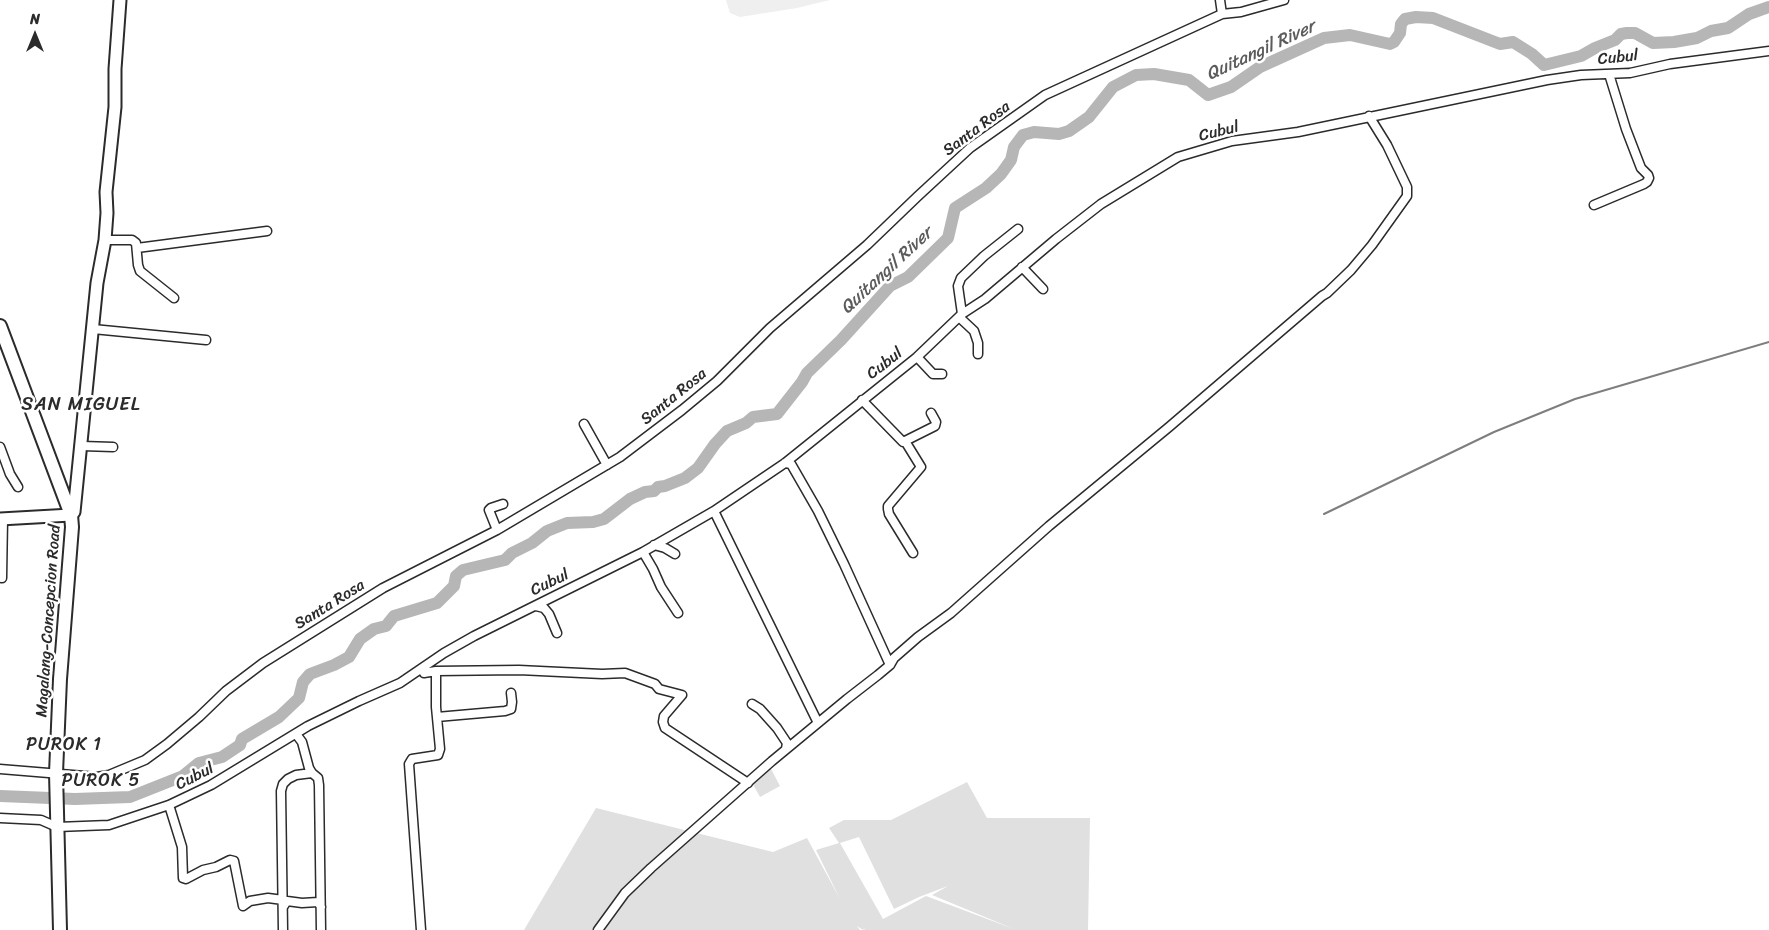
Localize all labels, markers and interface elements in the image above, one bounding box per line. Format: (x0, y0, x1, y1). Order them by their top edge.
text: N (30, 7, 40, 32)
north arrow (10, 10, 60, 60)
water label: Quitangil River (1203, 16, 1319, 86)
street label: Cubul (1597, 46, 1639, 70)
street label: Santa Rosa (940, 98, 1014, 160)
street label: Cubul (1197, 118, 1241, 146)
water label: Quitangil River (837, 223, 937, 319)
street label: Cubul (863, 344, 907, 384)
street label: Santa Rosa (637, 365, 711, 429)
district label: SAN MIGUEL (20, 394, 142, 416)
street label: Magalang-Concepcion Road (33, 524, 65, 718)
street label: Cubul (528, 565, 572, 601)
street label: Santa Rosa (291, 576, 369, 634)
district label: PUROK 1 (25, 734, 103, 756)
street label: Cubul (173, 759, 217, 795)
district label: PUROK 5 (61, 770, 141, 792)

